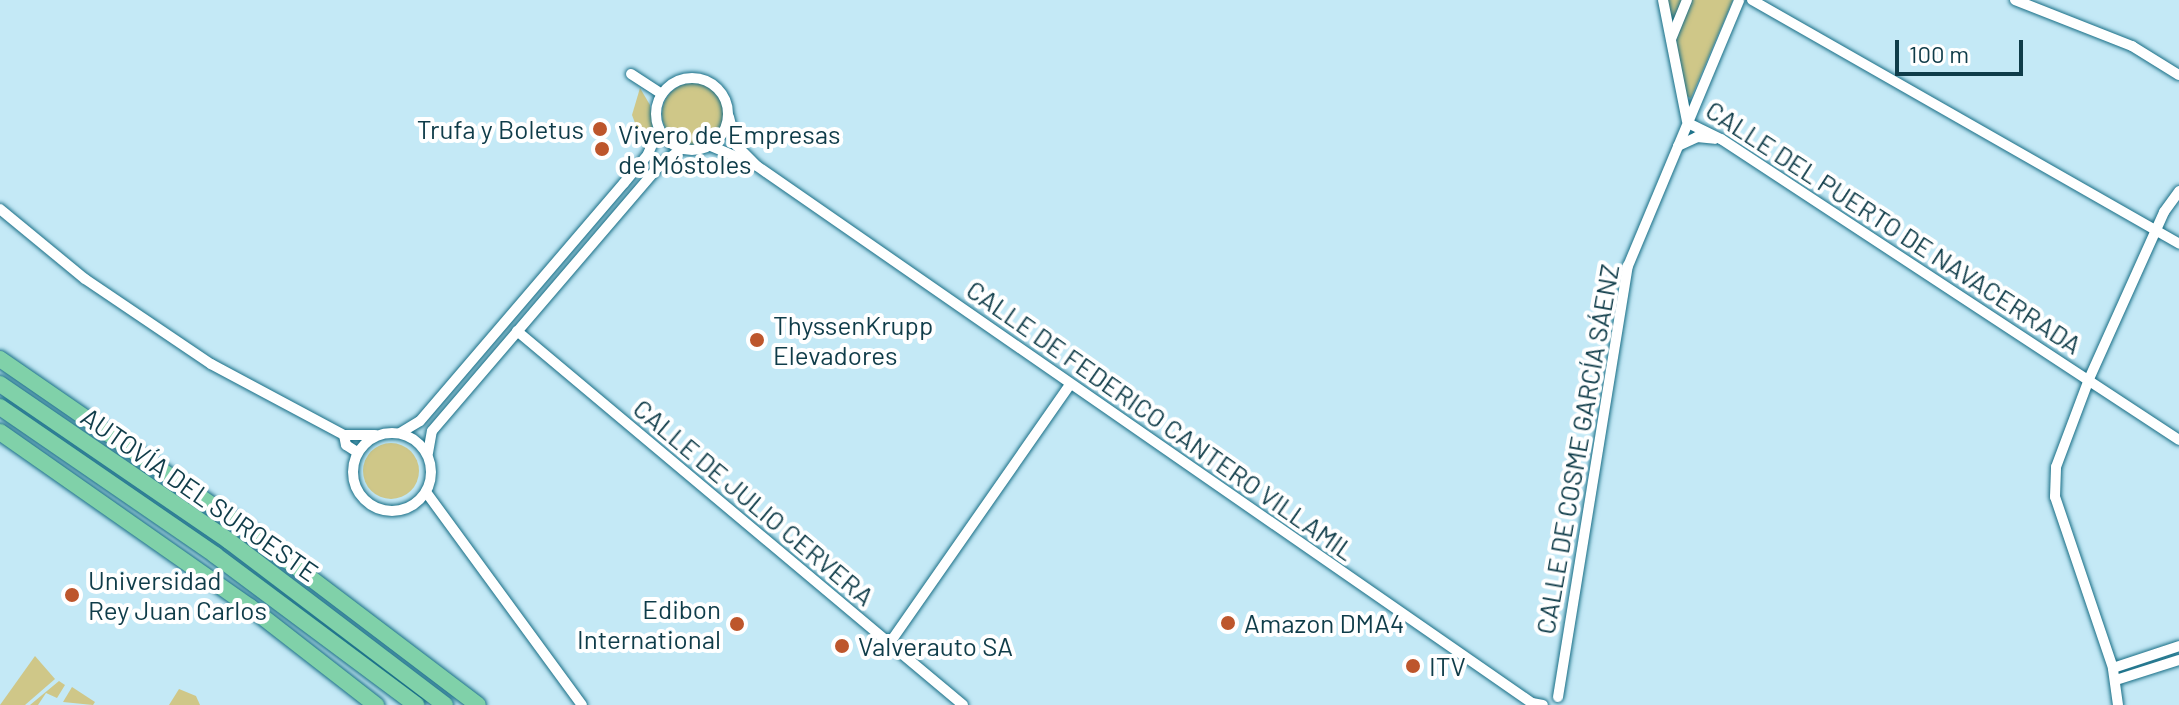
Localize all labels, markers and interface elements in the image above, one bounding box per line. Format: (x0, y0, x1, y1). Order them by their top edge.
scale bar (1899, 24, 2027, 74)
text: 100 m (1909, 39, 1969, 68)
street label: CALLE DEL PUERTO DE NAVACERRADA (1700, 94, 2088, 360)
place label: Trufa y Boletus (417, 113, 584, 145)
place label: Vivero de Empresas de Móstoles (618, 118, 841, 180)
marker: Trufa y Boletus (591, 120, 609, 138)
marker: Vivero de Empresas de Móstoles (593, 140, 611, 158)
street label: CALLE DE COSME GARCÍA SÁENZ (1529, 261, 1625, 637)
street label: CALLE DE FEDERICO CANTERO VILLAMIL (961, 273, 1361, 567)
place label: ThyssenKrupp Elevadores (773, 309, 933, 370)
marker: ThyssenKrupp Elevadores (748, 331, 766, 349)
street label: CALLE DE JULIO CERVERA (627, 392, 881, 612)
street label: AUTOVÍA DEL SUROESTE (76, 400, 324, 588)
place label: Universidad Rey Juan Carlos (88, 564, 267, 626)
marker: Universidad Rey Juan Carlos (63, 586, 81, 604)
place label: Edibon International (577, 593, 721, 654)
place label: Amazon DMA4 (1244, 607, 1404, 639)
marker: Amazon DMA4 (1219, 614, 1237, 632)
marker: Edibon International (728, 615, 746, 633)
place label: Valverauto SA (858, 630, 1013, 662)
marker: Valverauto SA (833, 637, 851, 655)
place label: ITV (1429, 650, 1466, 682)
marker: ITV (1404, 657, 1422, 675)

